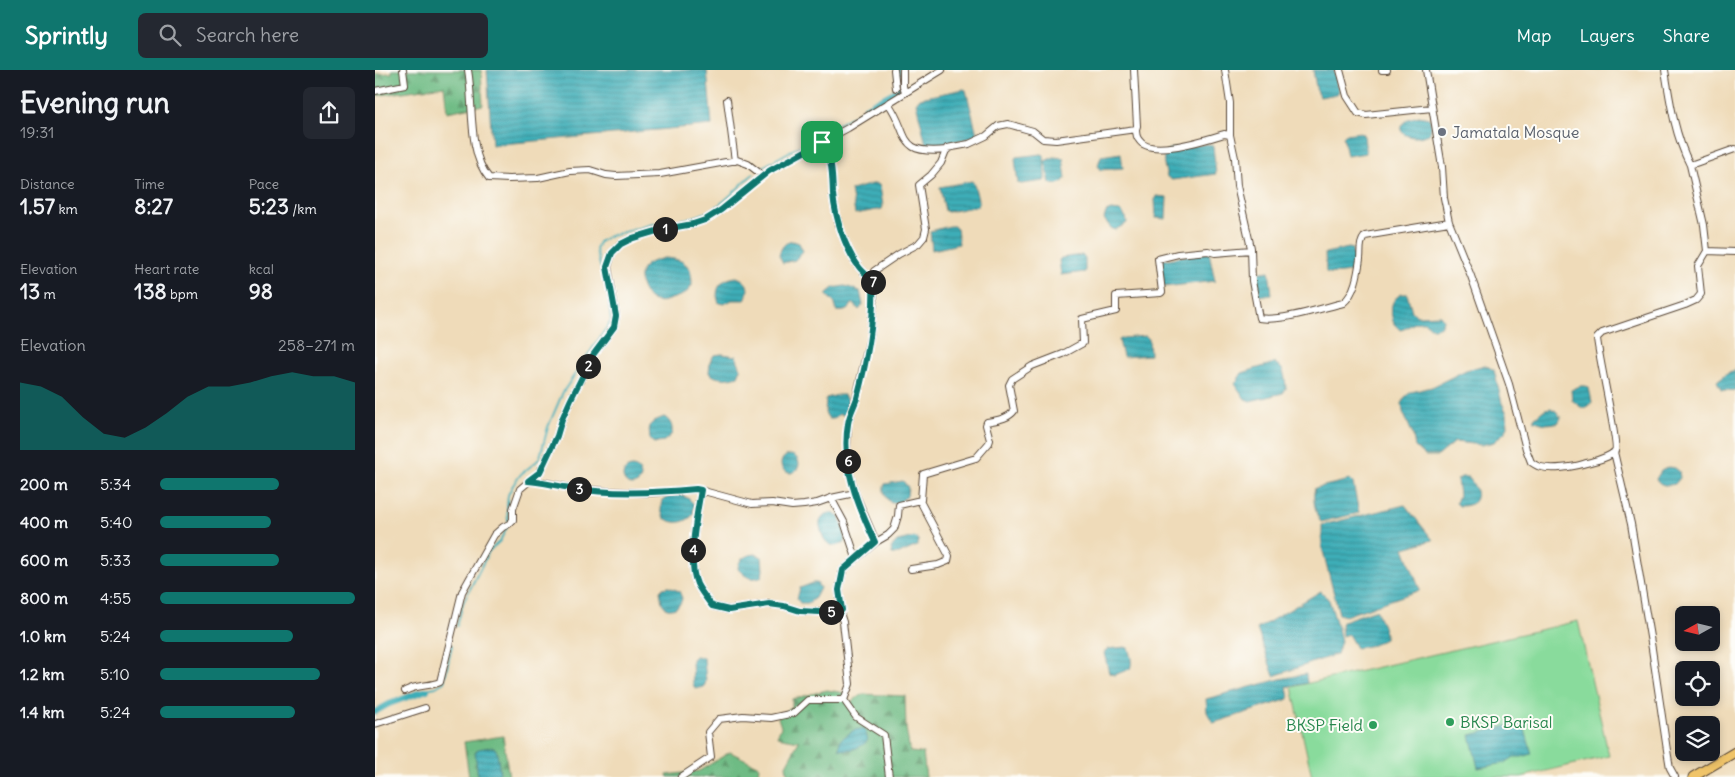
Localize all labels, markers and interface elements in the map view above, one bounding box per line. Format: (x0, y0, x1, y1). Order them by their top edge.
search box (138, 13, 488, 58)
text: Sprintly (25, 20, 108, 50)
icon: search (156, 21, 184, 49)
text: Search here (196, 23, 299, 47)
text: Map (1516, 24, 1551, 47)
text: Layers (1579, 24, 1635, 47)
text: Share (1663, 24, 1710, 47)
text: Evening run (20, 85, 170, 121)
button: share (303, 87, 355, 139)
pin (801, 121, 843, 163)
text: 19:31 (20, 122, 54, 142)
place label: Jamatala Mosque (1452, 122, 1579, 142)
marker: Jamatala Mosque (1436, 126, 1448, 138)
icon: arrive (808, 128, 836, 156)
text: Distance (20, 175, 75, 193)
text: Time (134, 175, 165, 193)
text: Pace (249, 175, 279, 193)
text: 1.57 (20, 193, 55, 220)
text: 8:27 (134, 193, 173, 220)
text: 5:23 (249, 193, 289, 220)
text: km (55, 200, 78, 218)
text: /km (289, 200, 317, 218)
pin: 1 (653, 216, 677, 242)
text: 1 (663, 220, 668, 238)
text: Elevation (20, 260, 77, 278)
text: Heart rate (134, 260, 199, 278)
text: kcal (249, 260, 274, 278)
pin: 7 (861, 270, 885, 294)
text: 7 (870, 273, 877, 291)
text: 13 (20, 278, 40, 305)
text: 138 (134, 278, 167, 305)
text: 98 (249, 278, 273, 305)
text: m (40, 285, 56, 303)
text: bpm (167, 285, 198, 303)
text: Elevation (20, 335, 86, 355)
text: 258–271 m (278, 335, 355, 355)
pin: 2 (575, 354, 601, 378)
text: 2 (585, 357, 592, 375)
pin: 6 (835, 448, 861, 474)
text: 6 (844, 452, 853, 470)
text: 200 m (20, 474, 68, 494)
text: 5:34 (100, 474, 131, 494)
pin: 3 (567, 476, 591, 502)
text: 3 (576, 480, 583, 498)
text: 400 m (20, 512, 68, 532)
text: 5:40 (100, 512, 133, 532)
pin: 4 (681, 538, 705, 562)
text: 4 (689, 541, 698, 559)
text: 600 m (20, 550, 68, 570)
text: 5:33 (100, 550, 131, 570)
text: 800 m (20, 588, 68, 608)
text: 4:55 (100, 588, 131, 608)
pin: 5 (819, 600, 843, 624)
text: 5 (827, 603, 836, 621)
north arrow (1675, 606, 1720, 651)
map controls (1675, 606, 1720, 761)
text: 1.0 km (20, 626, 66, 646)
text: 5:24 (100, 626, 131, 646)
button: locate (1675, 661, 1720, 706)
text: 1.2 km (20, 664, 64, 684)
text: 5:10 (100, 664, 130, 684)
text: 1.4 km (20, 702, 65, 722)
text: 5:24 (100, 702, 131, 722)
place label: BKSP Barisal (1460, 712, 1552, 732)
place label: BKSP Field (1286, 715, 1363, 735)
marker: BKSP Barisal (1444, 716, 1456, 728)
button: layers (1675, 716, 1720, 761)
marker: BKSP Field (1367, 719, 1379, 731)

